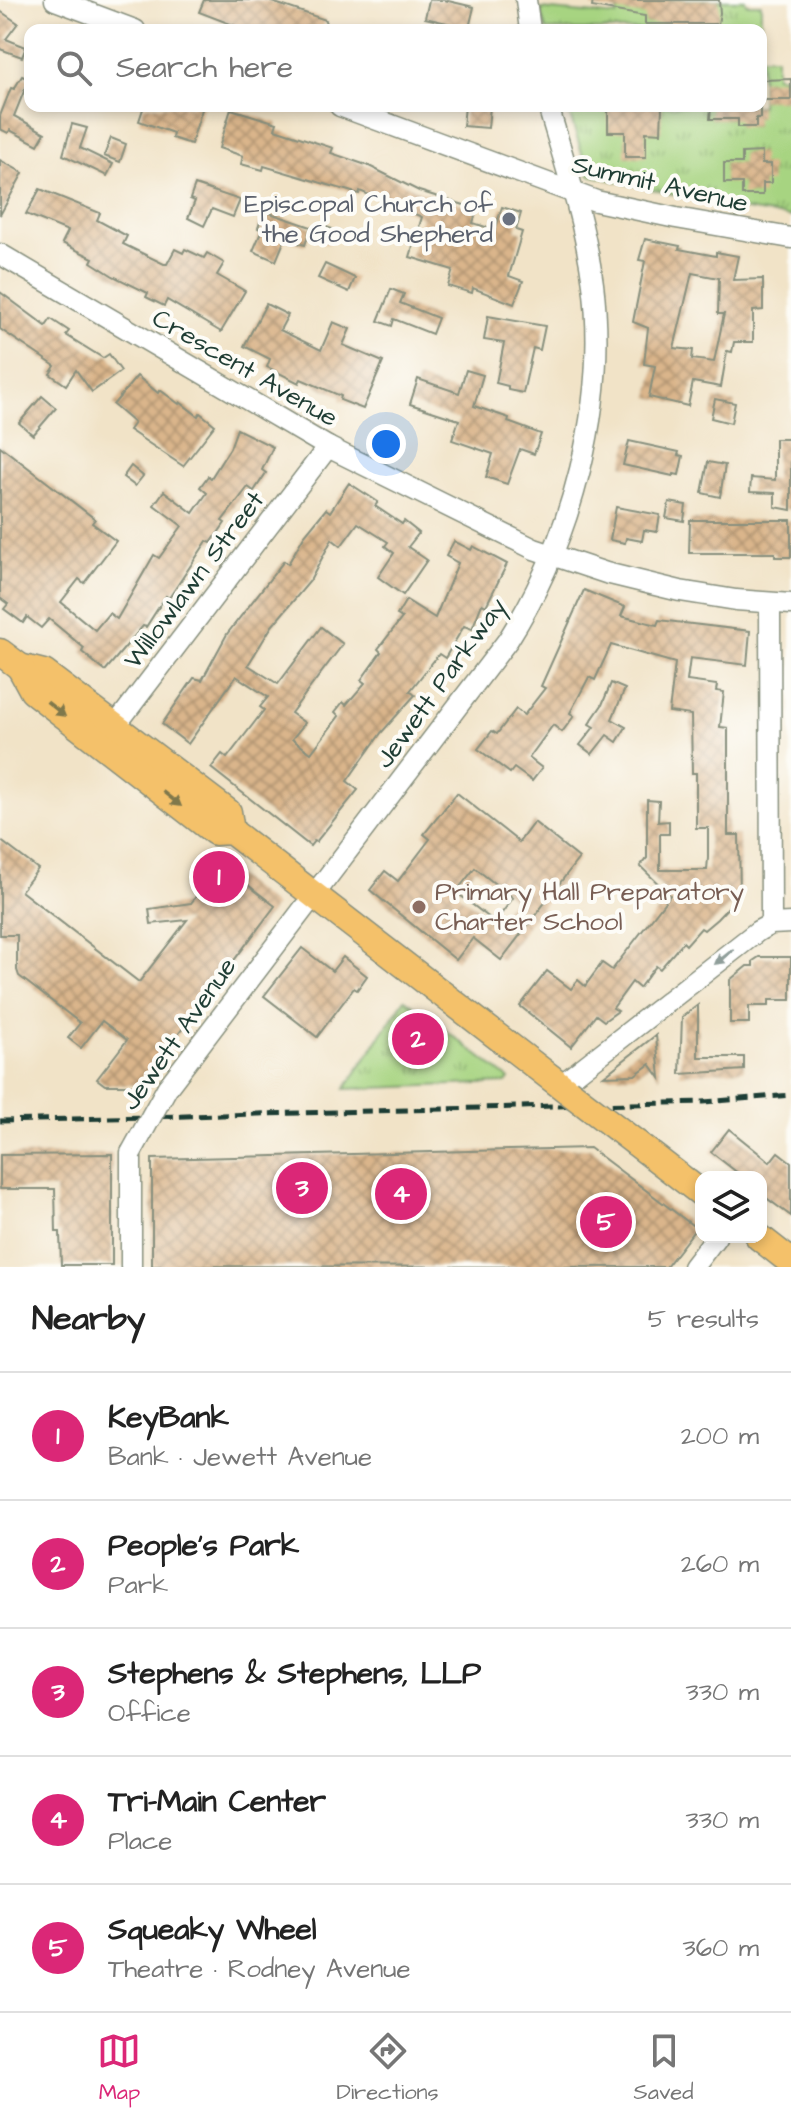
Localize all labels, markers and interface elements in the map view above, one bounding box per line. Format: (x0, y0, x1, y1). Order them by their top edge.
search box (24, 24, 767, 112)
icon: search (52, 46, 96, 90)
text: Search here (116, 47, 293, 89)
street label: Summit Avenue (568, 146, 752, 222)
place label: Episcopal Church of the Good Shepherd (244, 186, 494, 252)
marker: Episcopal Church of the Good Shepherd (500, 210, 518, 228)
street label: Crescent Avenue (146, 300, 344, 436)
your location (366, 424, 406, 464)
street label: Willowlawn Street (115, 483, 273, 676)
street label: Jewett Parkway (367, 590, 517, 777)
one-way arrow (46, 701, 66, 717)
one-way arrow (162, 790, 182, 806)
pin: 1 (193, 847, 245, 907)
place label: Primary Hall Preparatory Charter School (435, 874, 744, 940)
marker: Primary Hall Preparatory Charter School (410, 898, 428, 916)
one-way arrow (714, 949, 734, 965)
street label: Jewett Avenue (113, 950, 245, 1118)
pin: 2 (392, 1009, 444, 1069)
pin: 3 (276, 1158, 328, 1218)
pin: 4 (375, 1164, 427, 1224)
map controls (695, 1171, 767, 1243)
button: layers (695, 1171, 767, 1243)
pin: 5 (580, 1192, 632, 1252)
text: Nearby (32, 1295, 146, 1343)
text: 5 results (648, 1301, 759, 1337)
text: KeyBank (108, 1397, 229, 1439)
text: 1 (56, 1418, 60, 1454)
text: 200 m (681, 1418, 759, 1454)
text: Bank · Jewett Avenue (108, 1439, 372, 1475)
text: People's Park (108, 1525, 299, 1567)
text: 2 (51, 1546, 65, 1582)
text: 260 m (681, 1546, 759, 1582)
text: Park (108, 1567, 168, 1603)
text: Stephens & Stephens, LLP (108, 1653, 481, 1695)
text: 3 (51, 1674, 65, 1710)
text: 330 m (685, 1674, 759, 1710)
text: Office (108, 1695, 191, 1731)
text: Tri-Main Center (108, 1781, 326, 1823)
text: 4 (49, 1802, 67, 1838)
text: 330 m (685, 1802, 759, 1838)
text: Place (108, 1823, 172, 1859)
text: Squeaky Wheel (108, 1909, 317, 1951)
text: 5 (49, 1930, 67, 1966)
text: 360 m (682, 1930, 759, 1966)
text: Theatre · Rodney Avenue (108, 1951, 410, 1987)
tab: Map (97, 2029, 141, 2108)
tab: Directions (336, 2029, 439, 2108)
tab: Saved (634, 2029, 694, 2108)

